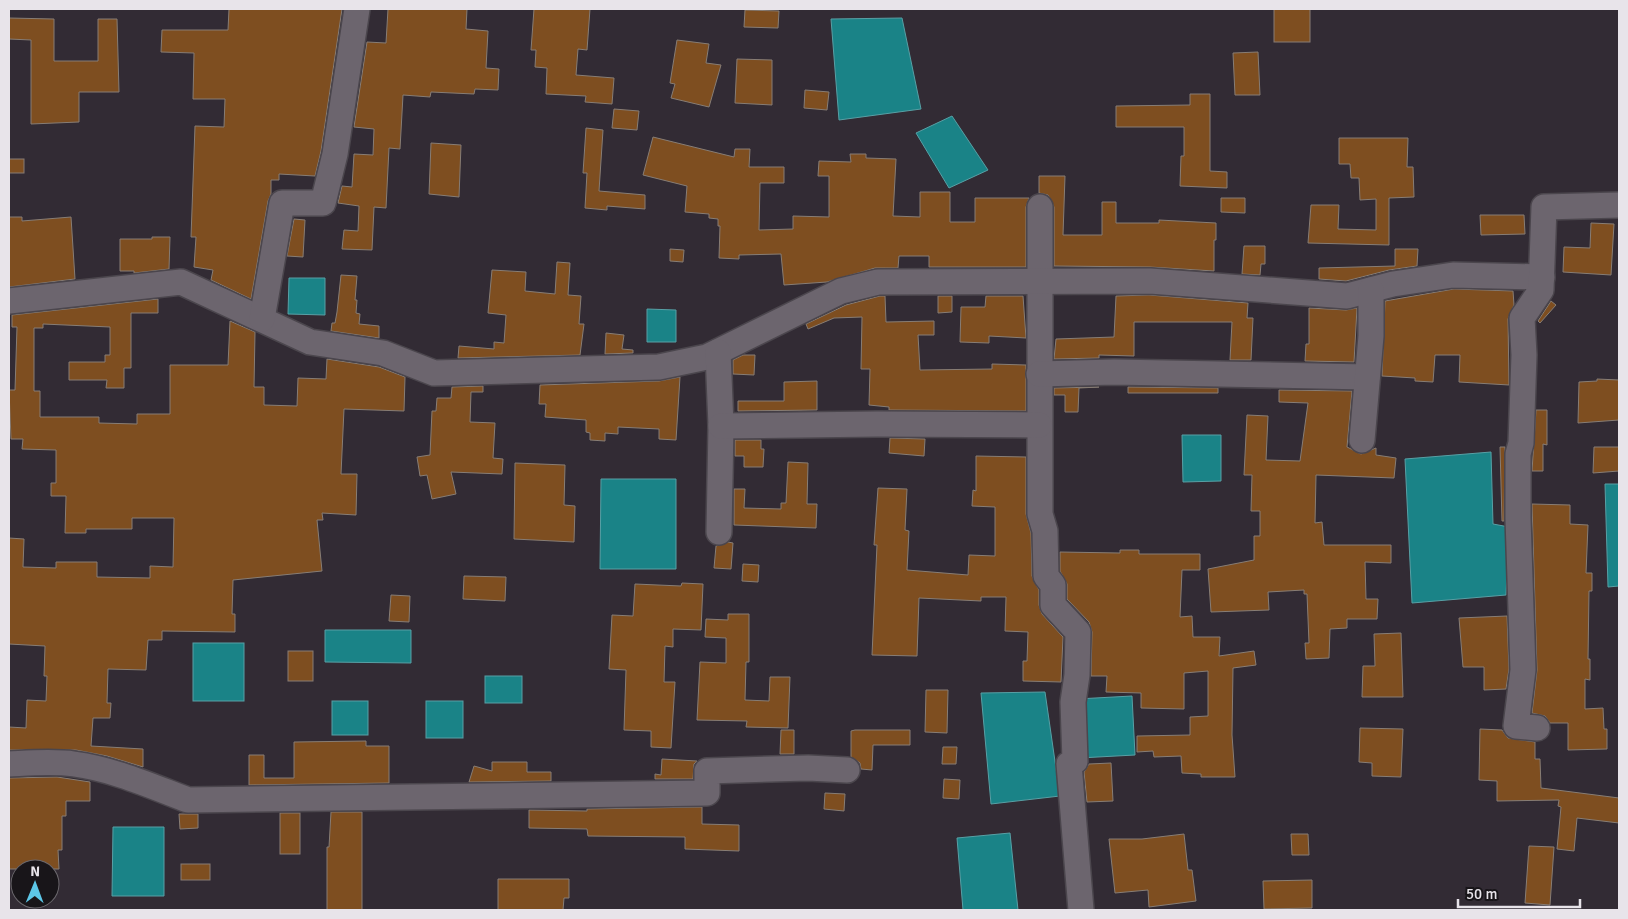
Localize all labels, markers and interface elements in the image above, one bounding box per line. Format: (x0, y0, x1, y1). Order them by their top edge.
north arrow (10, 859, 60, 909)
text: N (30, 863, 40, 880)
scale bar (1458, 876, 1580, 908)
text: 50 m (1466, 885, 1497, 903)

